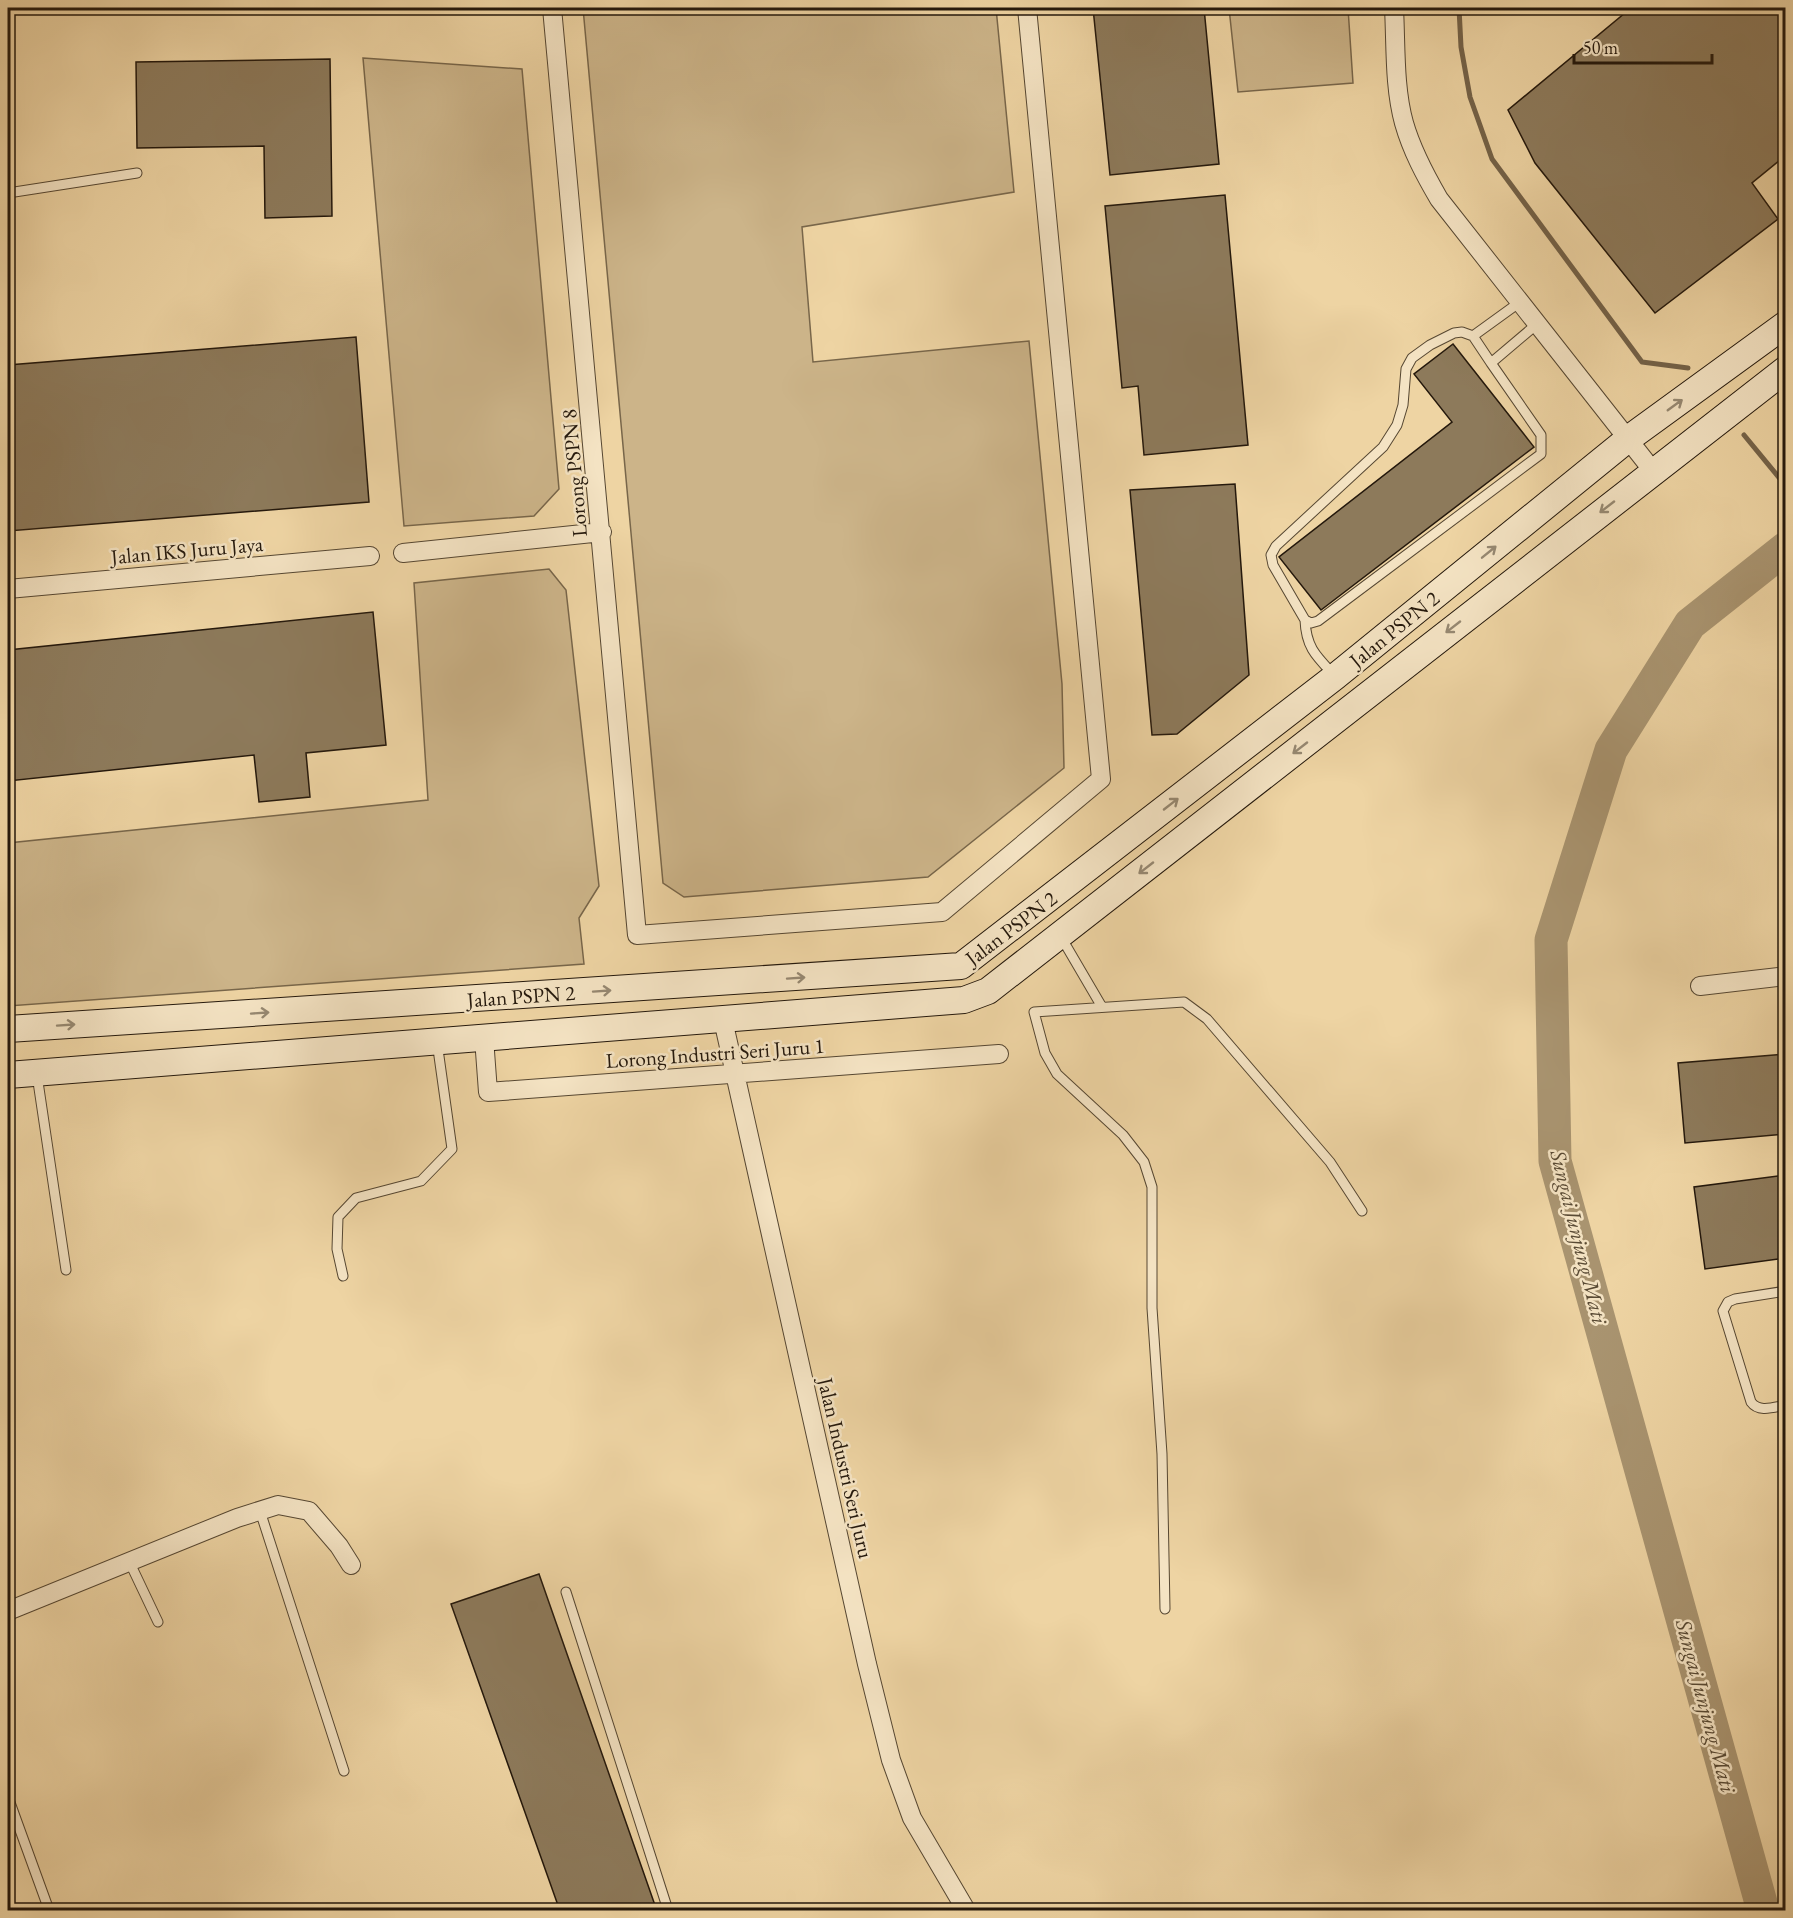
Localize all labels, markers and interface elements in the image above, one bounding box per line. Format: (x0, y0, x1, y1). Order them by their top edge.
scale bar (1574, 27, 1712, 65)
text: 50 m (1583, 36, 1618, 59)
one-way arrow (1666, 399, 1682, 411)
street label: Lorong PSPN 8 (555, 408, 593, 538)
one-way arrow (1599, 501, 1615, 514)
street label: Jalan IKS Juru Jaya (108, 530, 265, 570)
one-way arrow (1481, 546, 1497, 559)
street label: Jalan PSPN 2 (1342, 584, 1444, 675)
one-way arrow (1446, 621, 1462, 634)
one-way arrow (1292, 741, 1308, 754)
one-way arrow (1163, 798, 1179, 810)
one-way arrow (1138, 861, 1154, 874)
street label: Jalan PSPN 2 (958, 885, 1062, 973)
one-way arrow (786, 972, 806, 983)
street label: Jalan PSPN 2 (464, 979, 576, 1013)
one-way arrow (591, 985, 611, 996)
one-way arrow (250, 1007, 270, 1018)
one-way arrow (55, 1020, 75, 1031)
street label: Lorong Industri Seri Juru 1 (605, 1032, 825, 1074)
water label: Sungai Junjung Mati (1543, 1146, 1615, 1329)
street label: Jalan Industri Seri Juru (812, 1373, 880, 1561)
water label: Sungai Junjung Mati (1669, 1615, 1743, 1797)

